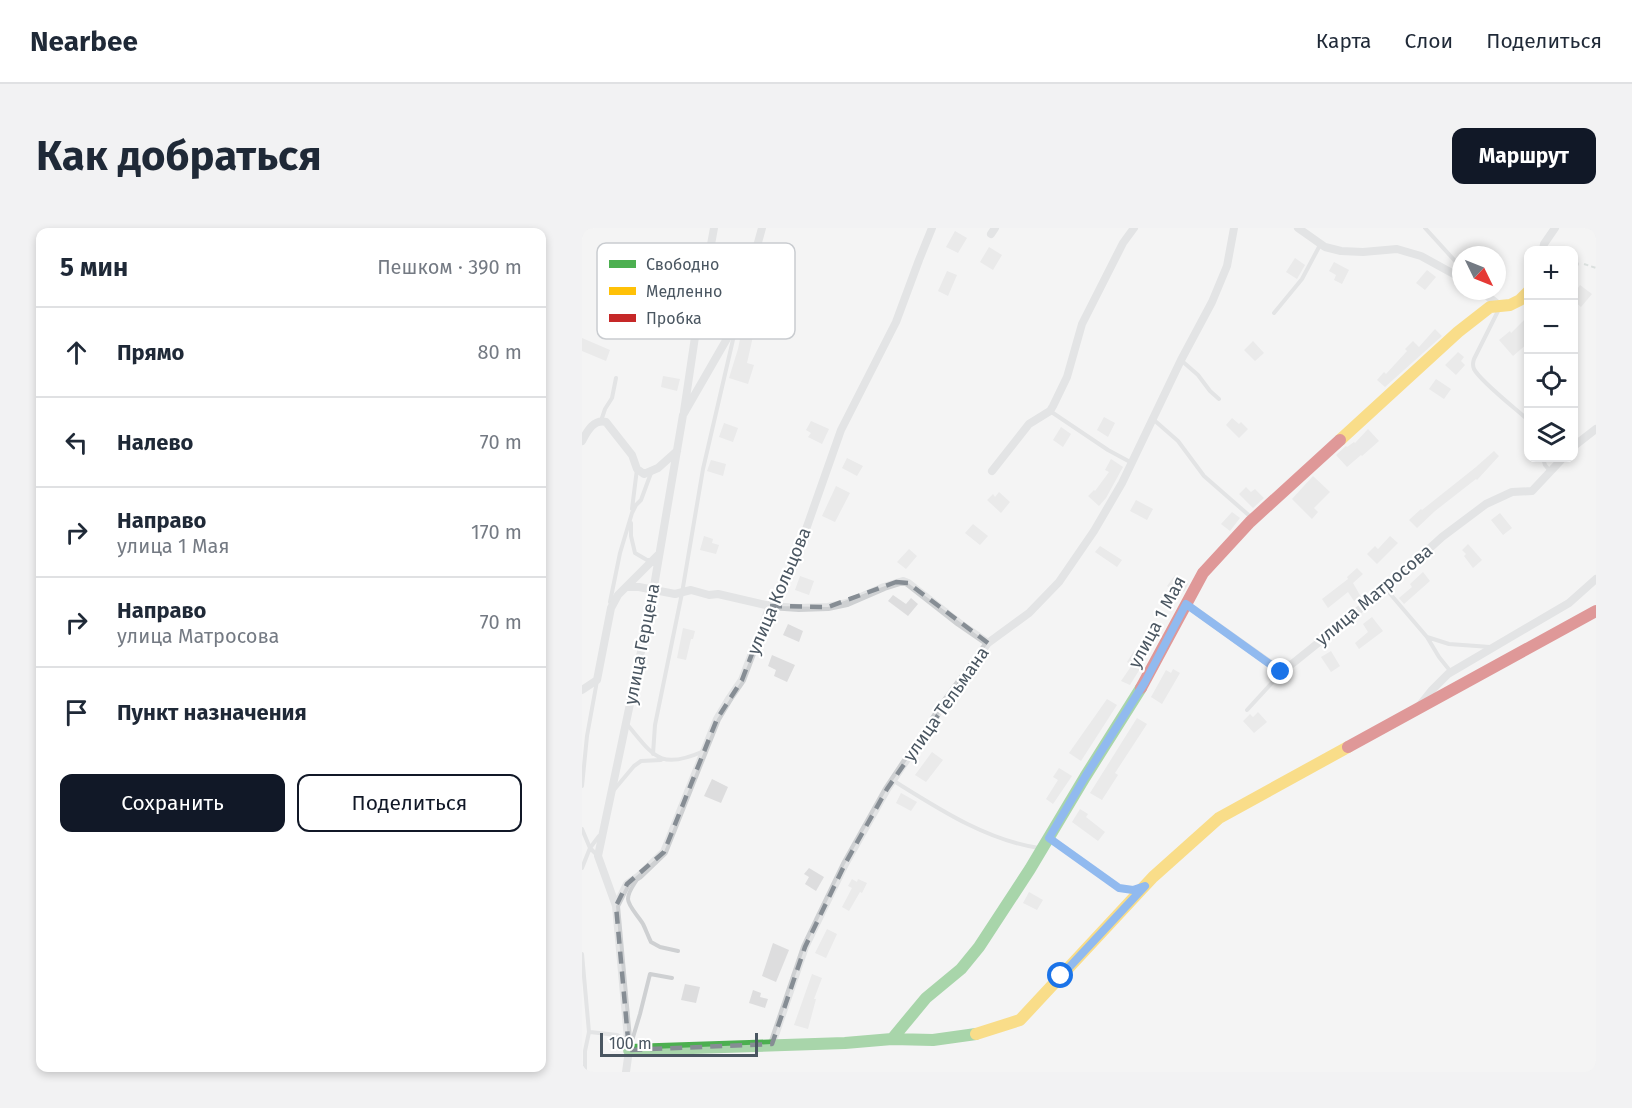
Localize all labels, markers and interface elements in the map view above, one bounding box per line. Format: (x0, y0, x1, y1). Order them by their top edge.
text: Nearbee (30, 25, 138, 58)
text: Карта (1316, 28, 1372, 54)
text: Слои (1405, 28, 1453, 54)
text: Поделиться (1486, 28, 1602, 54)
button: Маршрут (1452, 128, 1596, 184)
text: Как добраться (36, 131, 322, 181)
legend (597, 243, 795, 339)
north arrow (1452, 246, 1506, 300)
map controls (1524, 246, 1578, 462)
button: + (1524, 246, 1578, 300)
text: 5 мин (60, 252, 128, 283)
text: Пешком · 390 m (377, 255, 522, 279)
text: Свободно (646, 255, 719, 274)
text: Медленно (646, 282, 722, 301)
button: − (1524, 300, 1578, 354)
text: Пробка (646, 309, 702, 328)
icon: ahead (60, 336, 93, 369)
text: Прямо (117, 339, 184, 366)
text: 80 m (477, 340, 522, 364)
button: locate (1524, 354, 1578, 408)
button: layers (1524, 408, 1578, 462)
icon: left (60, 426, 93, 459)
text: Налево (117, 429, 193, 456)
text: 70 m (480, 430, 522, 454)
text: Направо (117, 507, 206, 534)
icon: right (60, 516, 93, 549)
text: 170 m (471, 520, 522, 544)
street label: улица Кольцова (742, 524, 816, 658)
text: улица 1 Мая (117, 534, 229, 558)
street label: улица Матросова (1311, 540, 1437, 650)
street label: улица 1 Мая (1124, 572, 1190, 672)
street label: улица Герцена (619, 581, 665, 707)
text: Направо (117, 597, 206, 624)
icon: right (60, 606, 93, 639)
text: 70 m (480, 610, 522, 634)
text: улица Матросова (117, 624, 279, 648)
street label: улица Тельмана (898, 642, 994, 766)
route end (1267, 658, 1293, 684)
icon: arrive (60, 696, 93, 729)
text: Пункт назначения (117, 699, 307, 726)
button: Сохранить (60, 774, 285, 832)
button: Поделиться (297, 774, 522, 832)
route start (1047, 962, 1073, 988)
scale bar (600, 1030, 758, 1058)
text: 100 m (609, 1034, 652, 1053)

